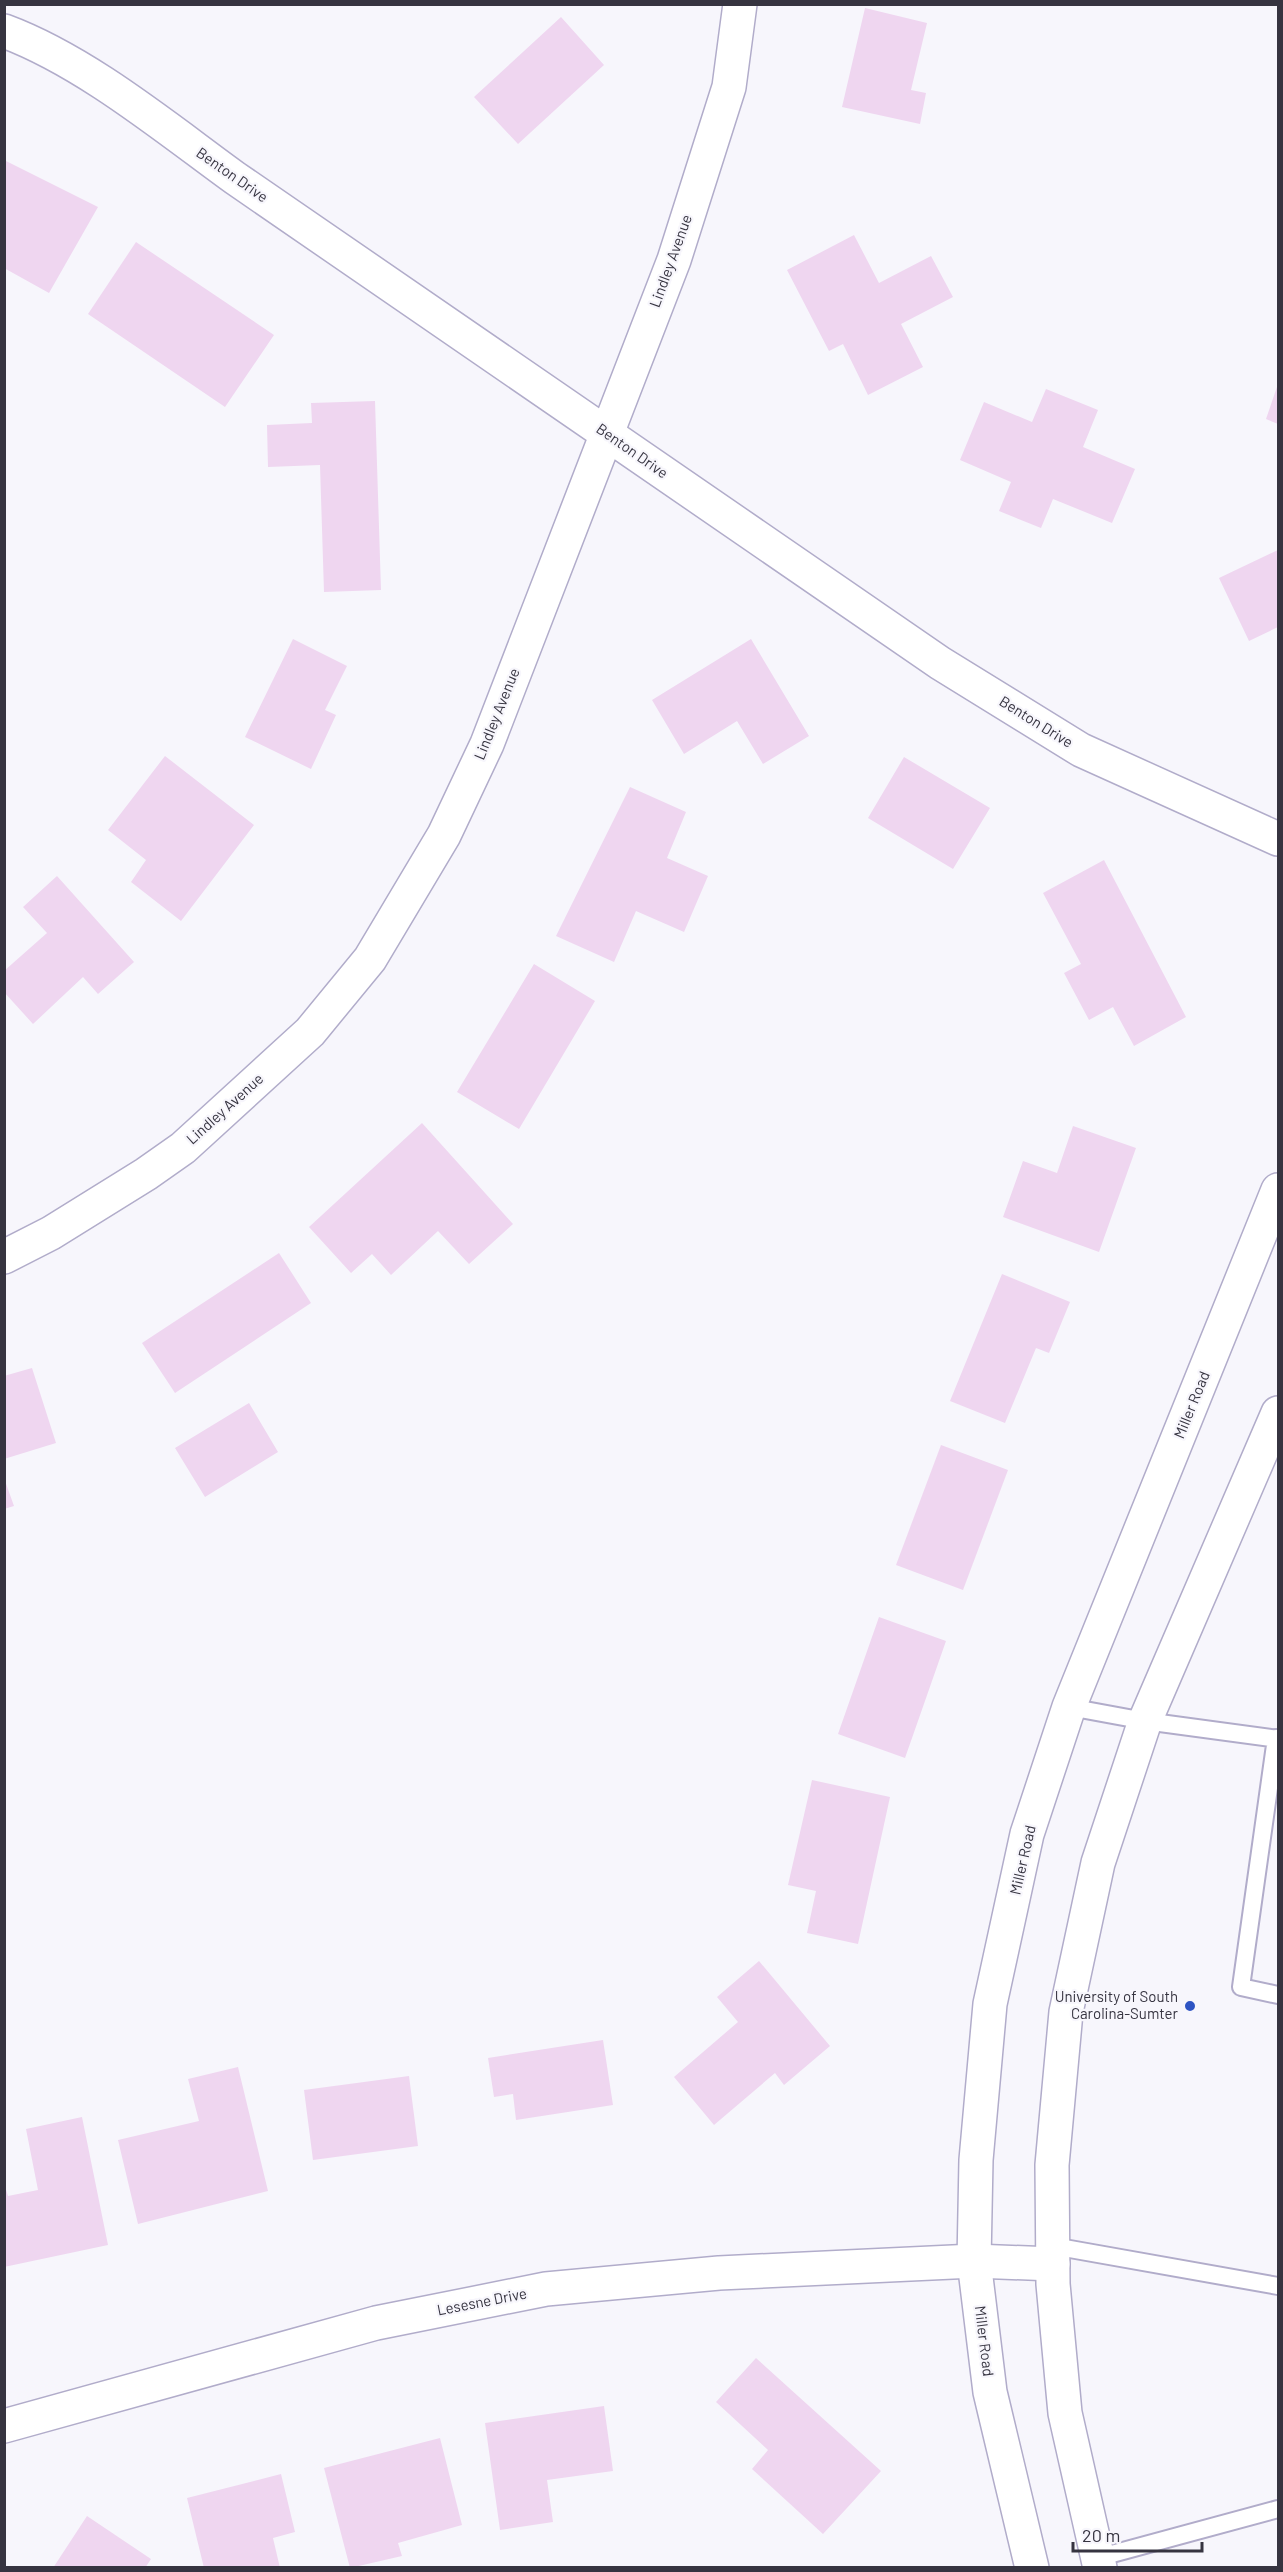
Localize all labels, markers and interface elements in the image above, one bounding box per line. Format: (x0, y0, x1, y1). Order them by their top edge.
street label: Benton Drive (193, 143, 272, 205)
street label: Lindley Avenue (645, 212, 695, 309)
street label: Benton Drive (593, 419, 672, 481)
street label: Lindley Avenue (469, 665, 523, 762)
street label: Benton Drive (996, 691, 1077, 751)
street label: Lindley Avenue (182, 1069, 267, 1148)
street label: Miller Road (1169, 1368, 1213, 1441)
street label: Miller Road (1005, 1823, 1039, 1896)
place label: University of South Carolina-Sumter (1055, 1987, 1179, 2022)
marker: University of South Carolina-Sumter (1183, 1999, 1197, 2013)
street label: Lesesne Drive (435, 2283, 528, 2319)
street label: Miller Road (972, 2305, 998, 2377)
scale bar (1073, 2515, 1202, 2553)
text: 20 m (1082, 2524, 1120, 2546)

